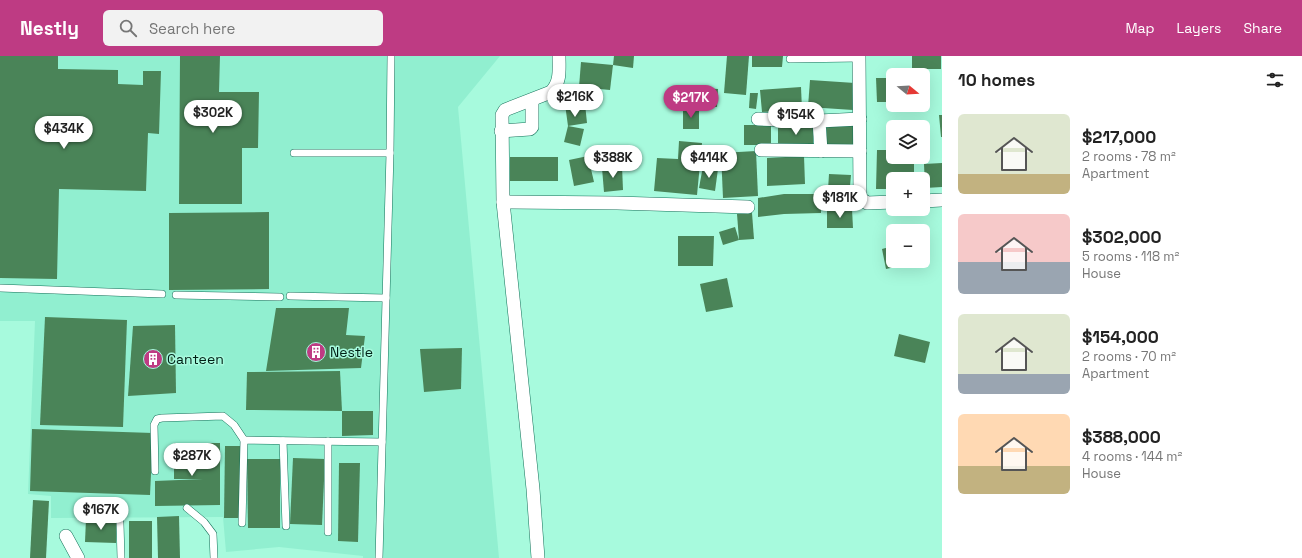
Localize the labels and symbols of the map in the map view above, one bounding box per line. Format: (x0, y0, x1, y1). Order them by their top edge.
north arrow (886, 68, 930, 112)
pin: $216K (547, 84, 603, 118)
pin: $217K (663, 85, 719, 119)
pin: $302K (185, 100, 241, 134)
pin: $154K (768, 102, 824, 136)
pin: $434K (36, 116, 92, 150)
pin: $388K (585, 145, 641, 179)
pin: $414K (681, 145, 737, 179)
pin: $181K (812, 185, 868, 219)
building icon: Nestle (305, 341, 327, 363)
place label: Nestle (330, 343, 373, 361)
building icon: Canteen (142, 348, 164, 370)
place label: Canteen (167, 350, 224, 368)
pin: $287K (164, 443, 220, 477)
pin: $167K (73, 497, 129, 531)

